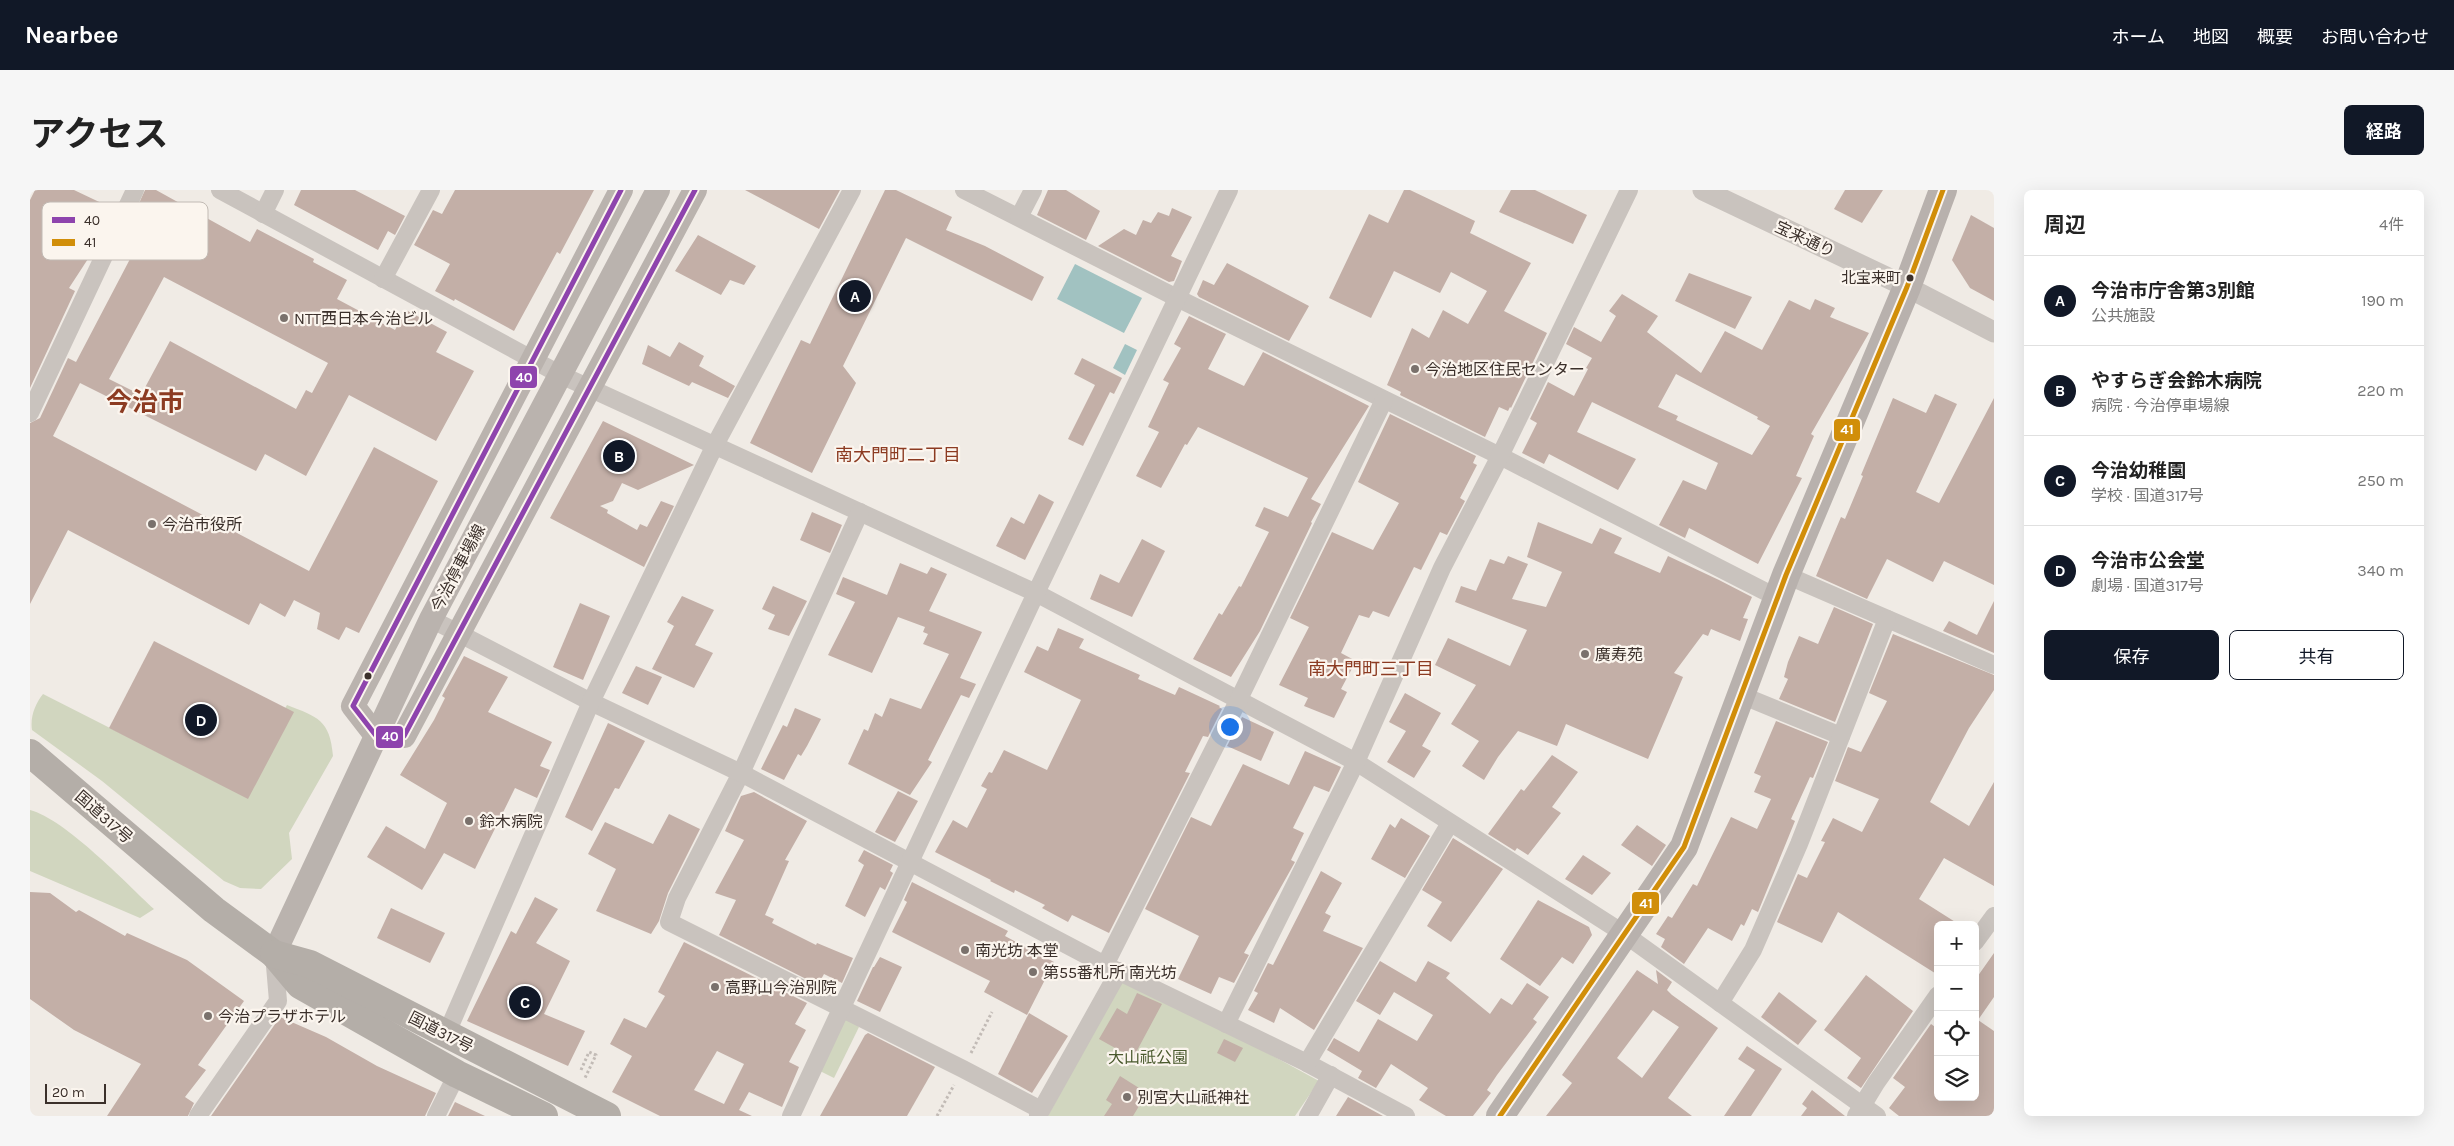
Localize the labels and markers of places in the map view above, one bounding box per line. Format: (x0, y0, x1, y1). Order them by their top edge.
place label: 北宝来町 (1841, 269, 1901, 287)
marker: 北宝来町 (1905, 273, 1915, 283)
pin: A (839, 277, 871, 315)
place label: NTT西日本今治ビル (294, 309, 433, 328)
marker: NTT西日本今治ビル (278, 312, 290, 324)
place label: 今治地区住民センター (1425, 360, 1585, 379)
marker: 今治地区住民センター (1409, 363, 1421, 375)
pin: B (603, 437, 635, 475)
place label: 今治市役所 (162, 515, 242, 534)
marker: 今治市役所 (146, 518, 158, 530)
place label: 廣寿苑 (1595, 645, 1643, 664)
marker: 廣寿苑 (1579, 648, 1591, 660)
unlabelled marker (363, 671, 373, 681)
pin: D (185, 701, 217, 739)
place label: 鈴木病院 (479, 812, 543, 831)
marker: 鈴木病院 (463, 815, 475, 827)
place label: 南光坊 本堂 (975, 941, 1059, 960)
marker: 南光坊 本堂 (959, 944, 971, 956)
place label: 第55番札所 南光坊 (1043, 963, 1177, 982)
marker: 第55番札所 南光坊 (1027, 966, 1039, 978)
place label: 高野山今治別院 (725, 978, 837, 997)
marker: 高野山今治別院 (709, 981, 721, 993)
pin: C (509, 983, 541, 1021)
place label: 今治プラザホテル (218, 1007, 346, 1026)
marker: 今治プラザホテル (202, 1010, 214, 1022)
place label: 別宮大山祇神社 (1137, 1088, 1249, 1107)
marker: 別宮大山祇神社 (1121, 1091, 1133, 1103)

